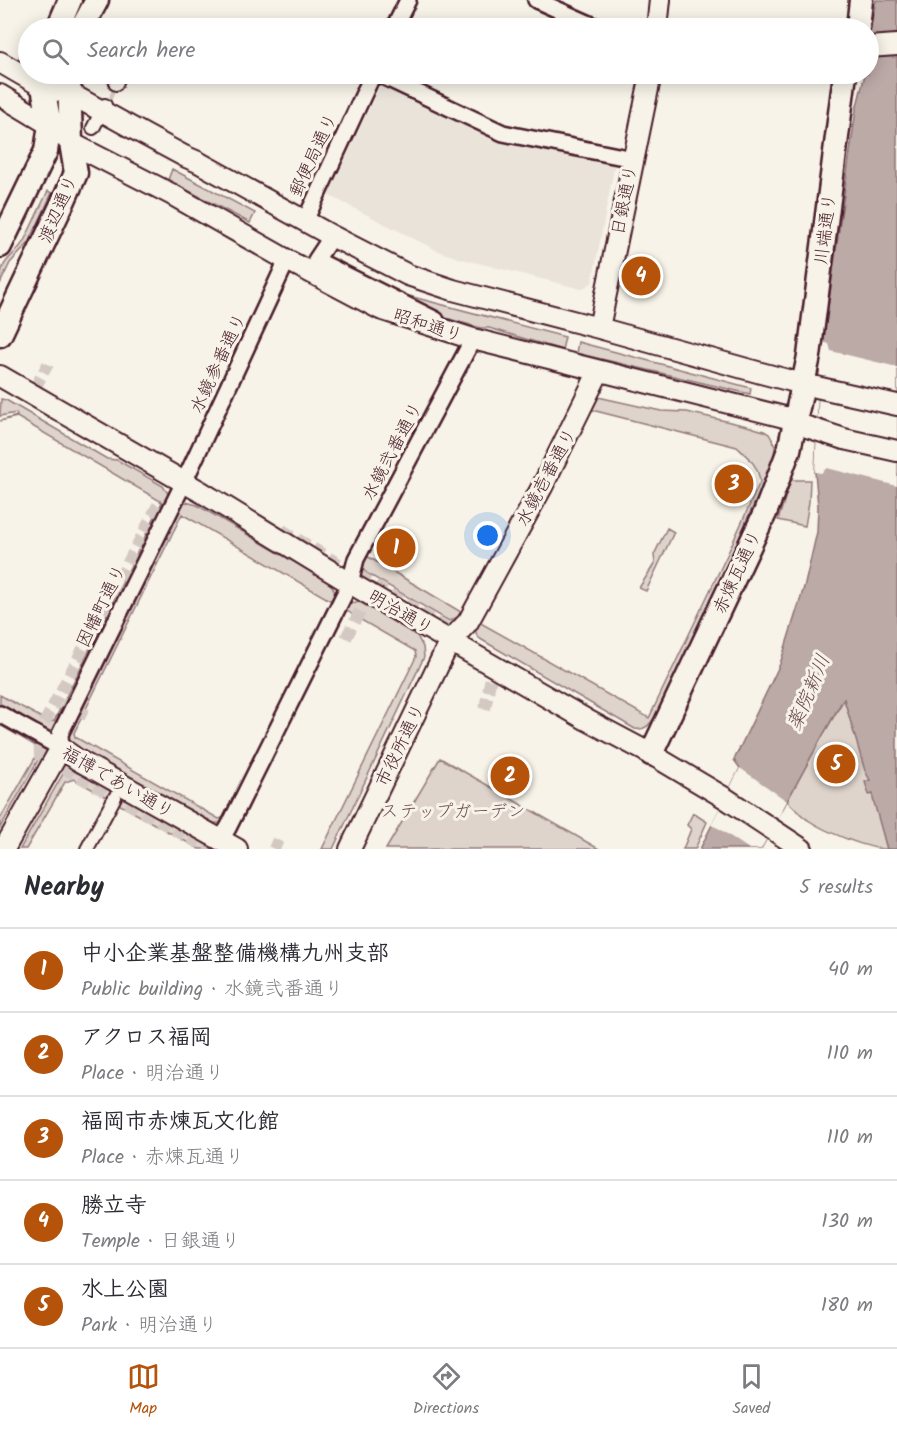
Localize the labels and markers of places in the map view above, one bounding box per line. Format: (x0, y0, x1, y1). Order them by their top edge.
pin: 4 (622, 254, 660, 298)
pin: 3 (714, 462, 754, 506)
pin: 1 (376, 526, 416, 570)
pin: 5 (816, 742, 856, 786)
pin: 2 (490, 754, 530, 798)

